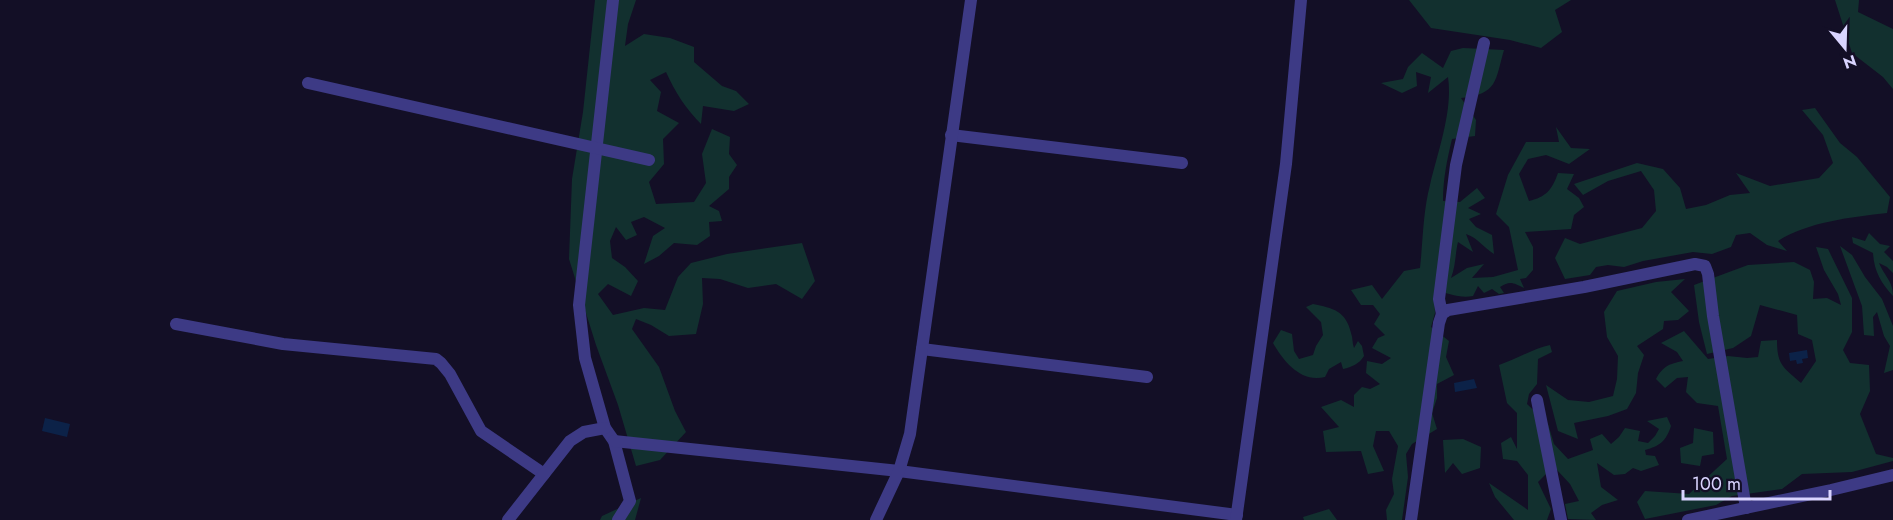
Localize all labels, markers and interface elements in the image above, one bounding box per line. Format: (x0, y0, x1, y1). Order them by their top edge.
north arrow (1815, 18, 1875, 78)
text: N (1840, 49, 1859, 75)
scale bar (1683, 463, 1830, 501)
text: 100 m (1692, 471, 1741, 497)

